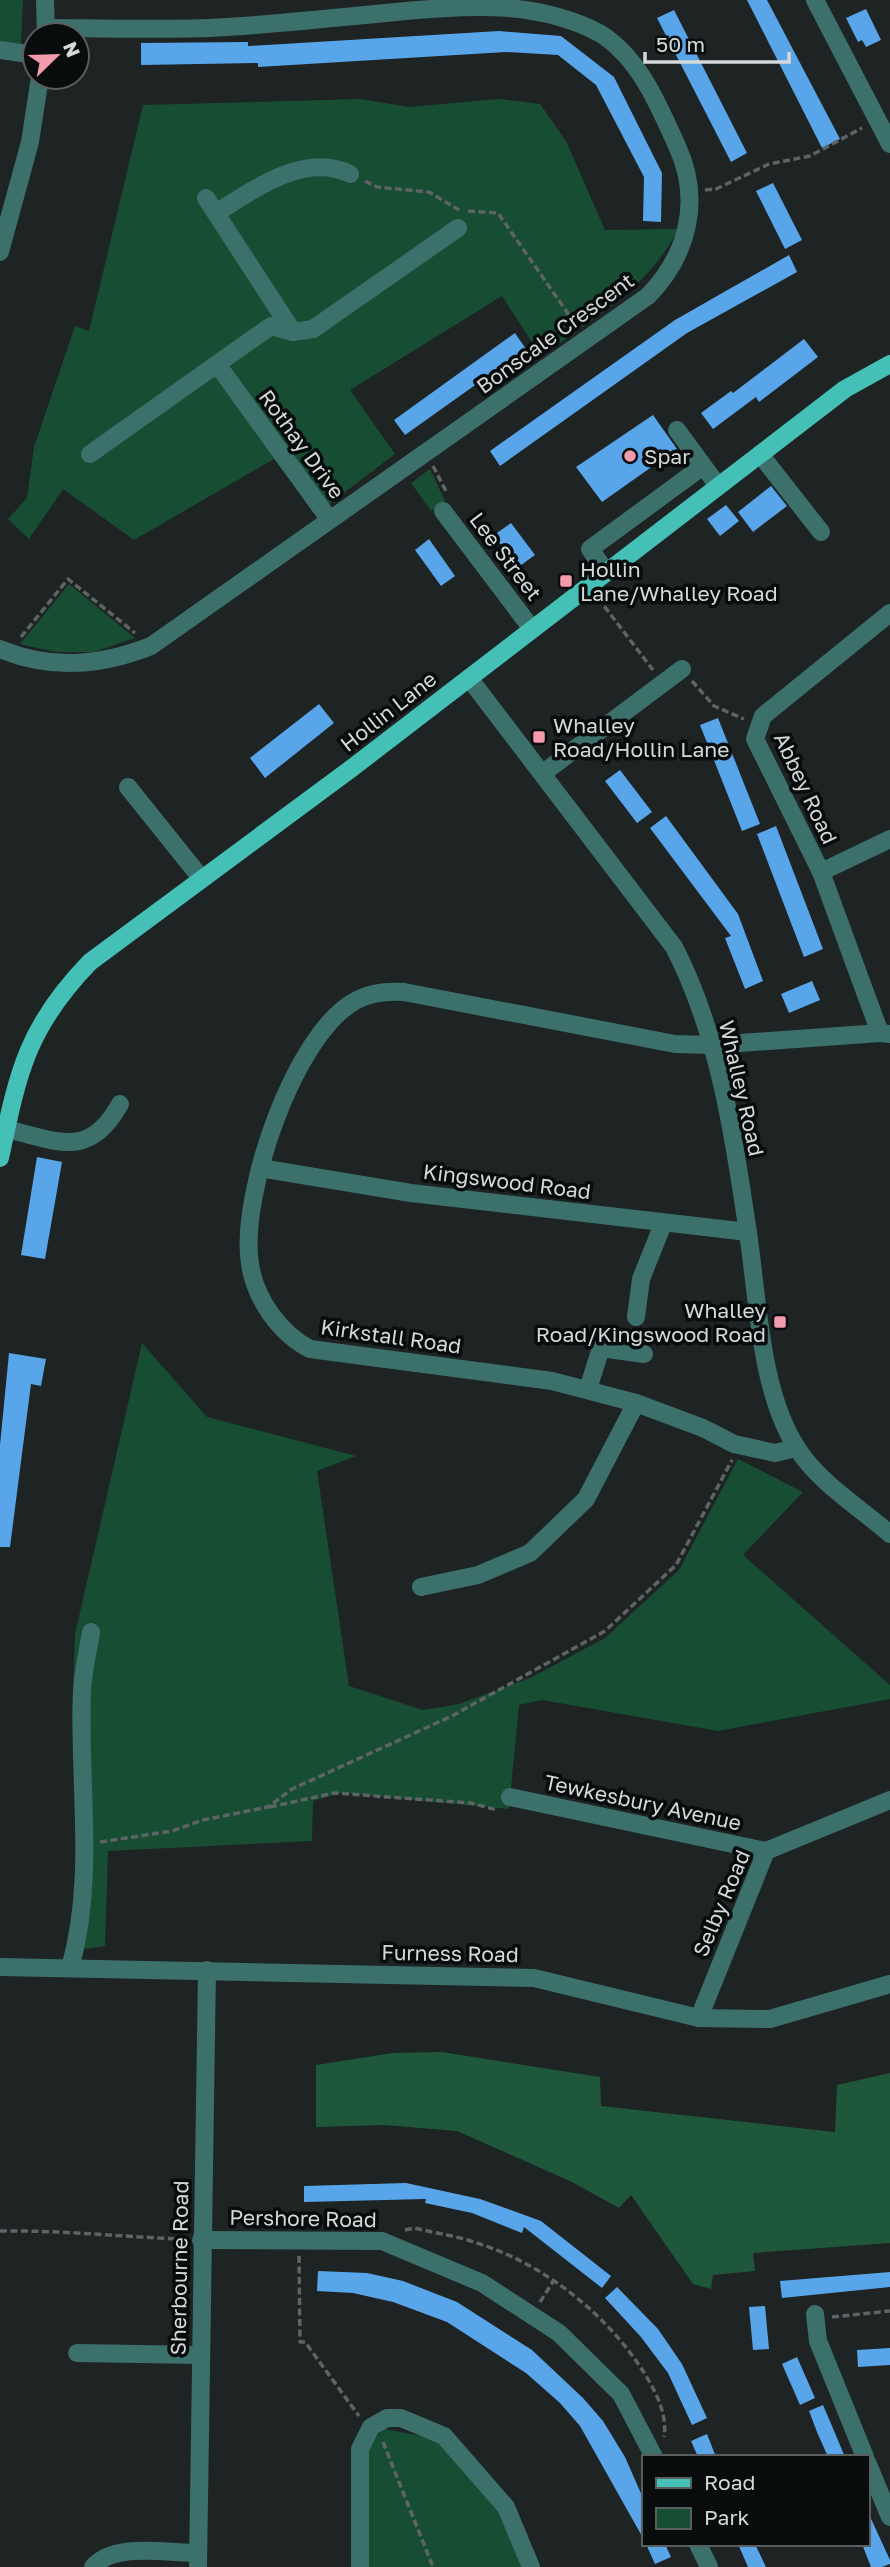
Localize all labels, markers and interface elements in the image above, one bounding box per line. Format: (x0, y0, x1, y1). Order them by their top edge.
north arrow (21, 21, 91, 91)
scale bar (645, 21, 788, 65)
text: 50 m (656, 31, 705, 57)
text: N (59, 38, 86, 60)
street label: Bonscale Crescent (471, 267, 639, 399)
street label: Rothay Drive (254, 384, 350, 504)
place label: Spar (644, 443, 690, 469)
marker: Spar (622, 448, 638, 464)
street label: Lee Street (464, 507, 548, 605)
place label: Hollin Lane/Whalley Road (580, 556, 778, 606)
marker: Hollin Lane/Whalley Road (558, 573, 574, 589)
street label: Hollin Lane (335, 665, 441, 757)
place label: Whalley Road/Hollin Lane (553, 712, 729, 762)
street label: Abbey Road (769, 728, 843, 848)
marker: Whalley Road/Hollin Lane (531, 729, 547, 745)
street label: Whalley Road (714, 1018, 770, 1158)
street label: Kingswood Road (422, 1158, 592, 1204)
place label: Whalley Road/Kingswood Road (536, 1297, 766, 1347)
street label: Kirkstall Road (319, 1313, 463, 1359)
marker: Whalley Road/Kingswood Road (772, 1314, 788, 1330)
street label: Tewkesbury Avenue (542, 1768, 744, 1836)
street label: Selby Road (687, 1846, 755, 1960)
street label: Furness Road (381, 1939, 519, 1967)
street label: Sherbourne Road (164, 2180, 194, 2356)
street label: Pershore Road (229, 2204, 377, 2232)
legend (642, 2455, 869, 2546)
text: Road (704, 2469, 755, 2495)
text: Park (704, 2504, 750, 2530)

